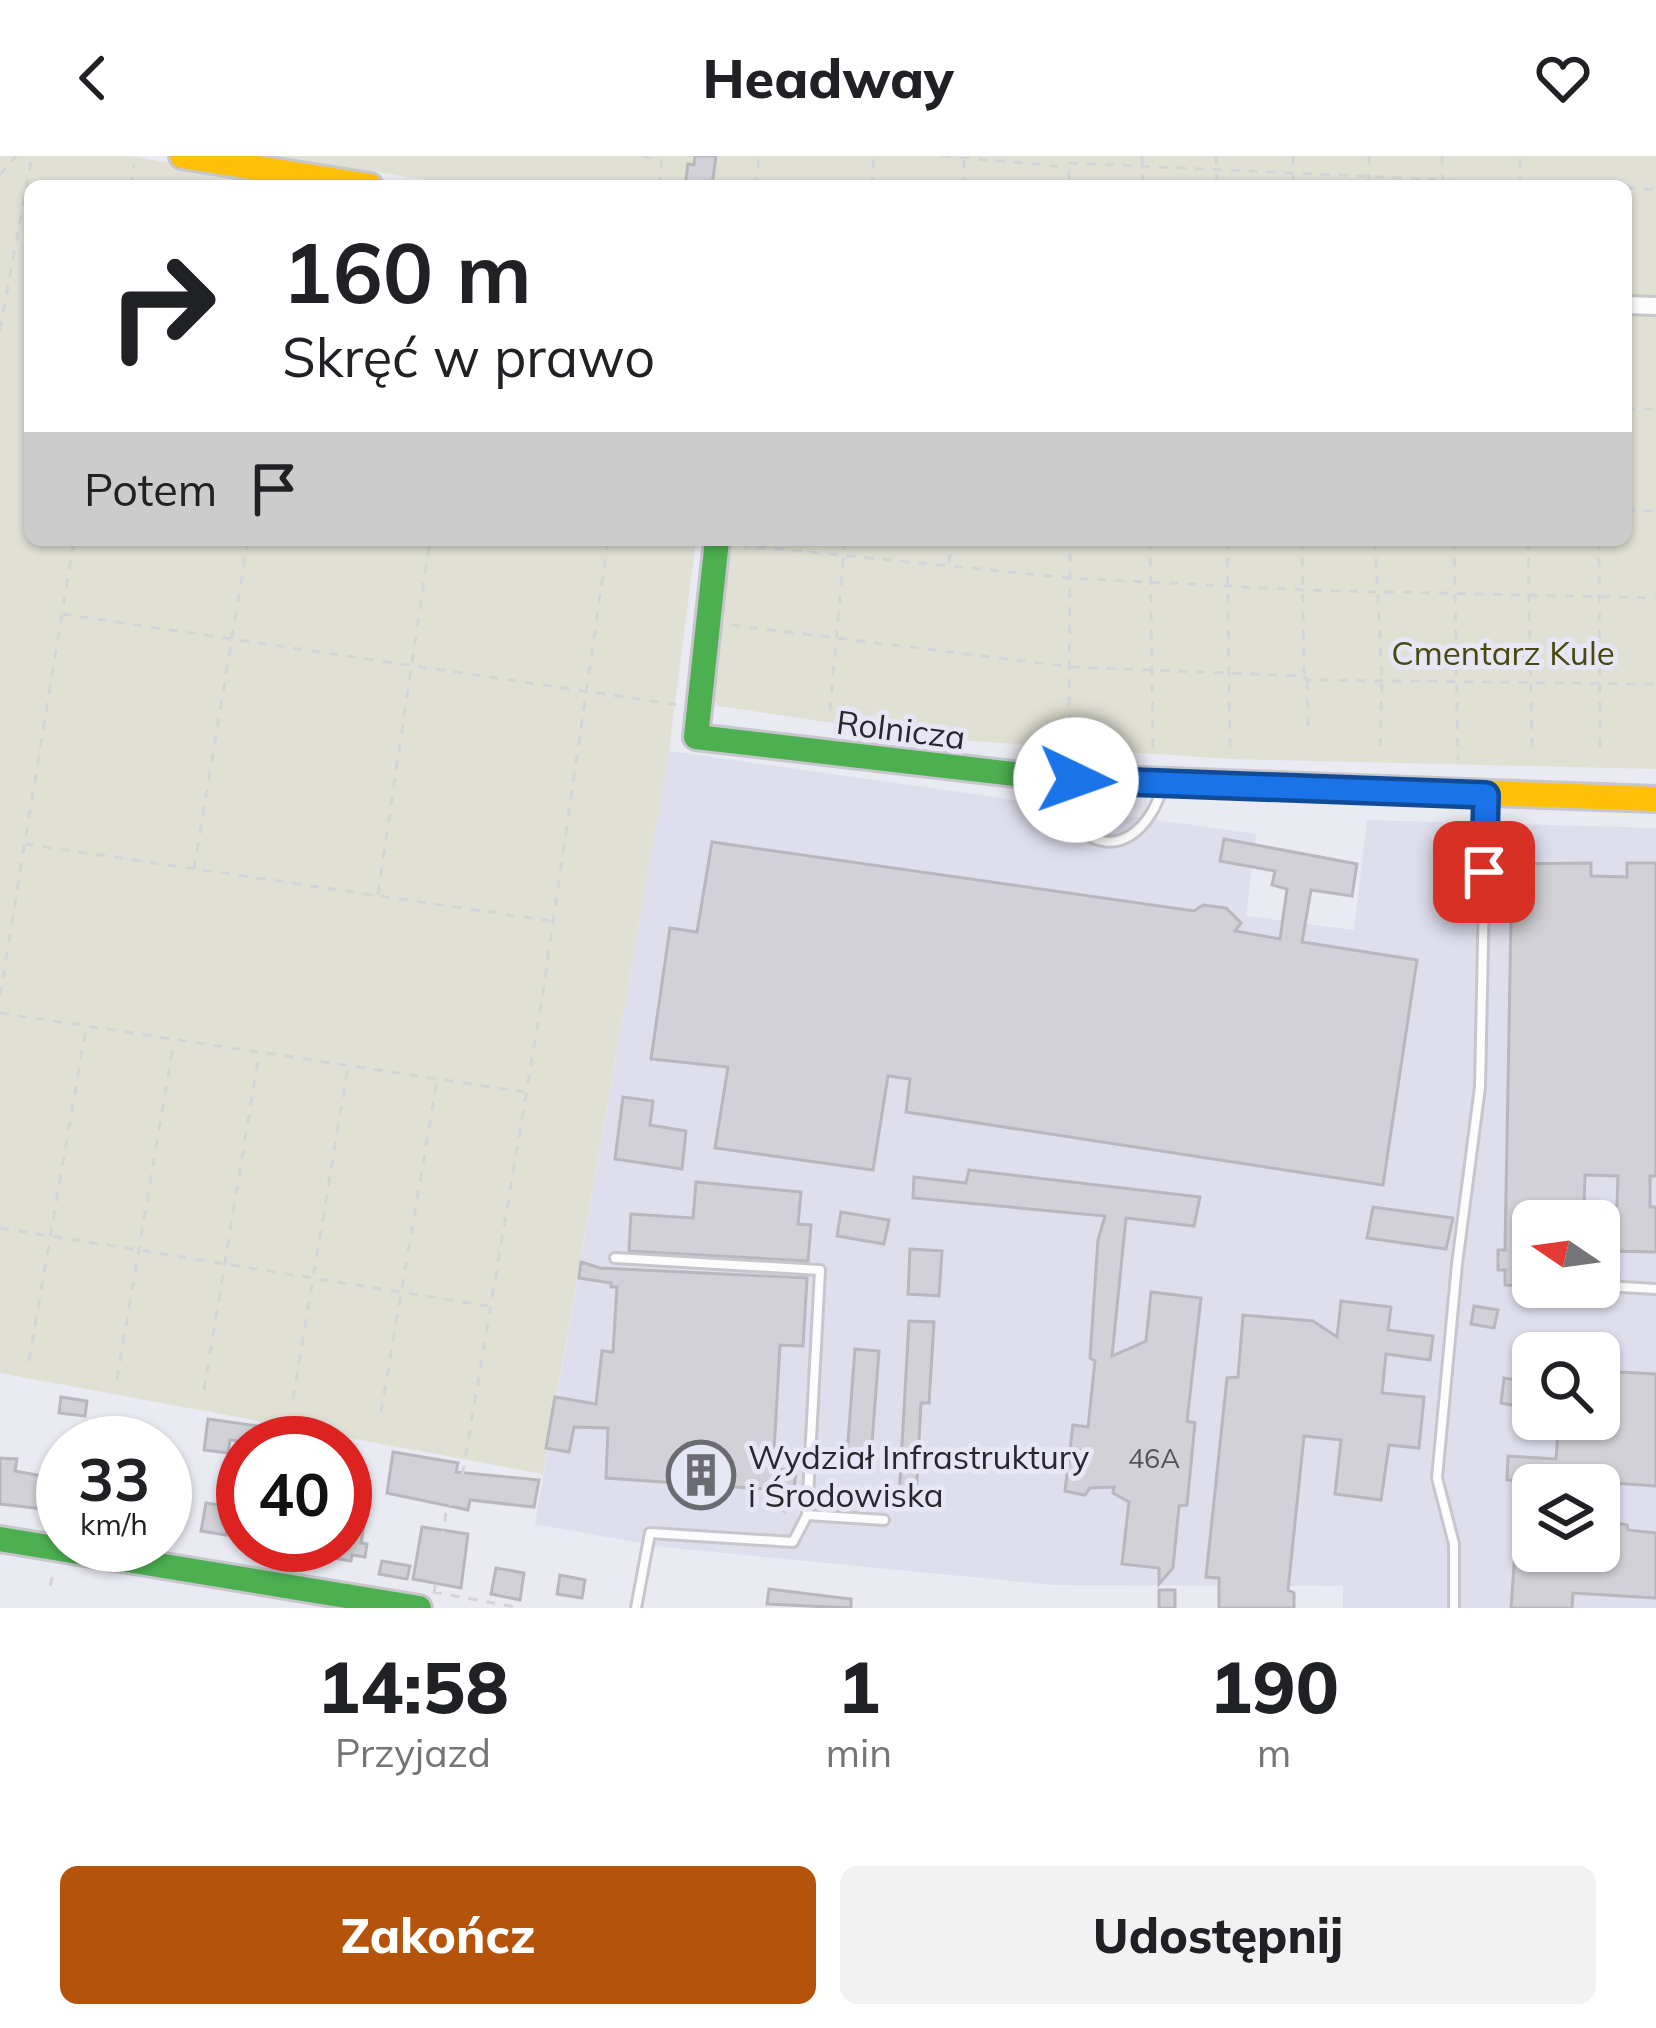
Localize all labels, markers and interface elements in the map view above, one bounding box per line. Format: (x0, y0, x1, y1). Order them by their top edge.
text: Headway (702, 44, 954, 112)
icon: back (60, 45, 126, 111)
icon: heart (1530, 45, 1596, 111)
text: 160 m (282, 219, 532, 324)
icon: right (84, 228, 240, 384)
text: Skręć w prawo (282, 323, 655, 391)
icon: arrive (241, 456, 307, 522)
text: Potem (84, 461, 217, 517)
park label: Cmentarz Kule (1391, 632, 1615, 673)
street label: Rolnicza (834, 701, 968, 757)
position arrow (1013, 717, 1139, 843)
pin (1433, 821, 1535, 923)
icon: arrive (1451, 839, 1517, 905)
north arrow (1512, 1200, 1620, 1308)
map controls (1512, 1200, 1620, 1572)
button: search (1512, 1332, 1620, 1440)
speed limit sign: 40 (216, 1416, 372, 1572)
place label: Wydział Infrastruktury i Środowiska (748, 1436, 1090, 1515)
building icon: Wydział Infrastruktury i Środowiska (666, 1440, 736, 1510)
text: 33 (78, 1441, 150, 1516)
house number: 46A (1128, 1441, 1180, 1475)
button: layers (1512, 1464, 1620, 1572)
text: km/h (80, 1505, 148, 1543)
text: 14:58 (317, 1641, 509, 1731)
text: 1 (837, 1641, 881, 1731)
text: 190 (1209, 1641, 1339, 1731)
text: Przyjazd (335, 1728, 491, 1777)
text: min (826, 1728, 892, 1777)
text: m (1257, 1728, 1291, 1777)
button: Zakończ (60, 1866, 816, 2004)
button: Udostępnij (840, 1866, 1596, 2004)

